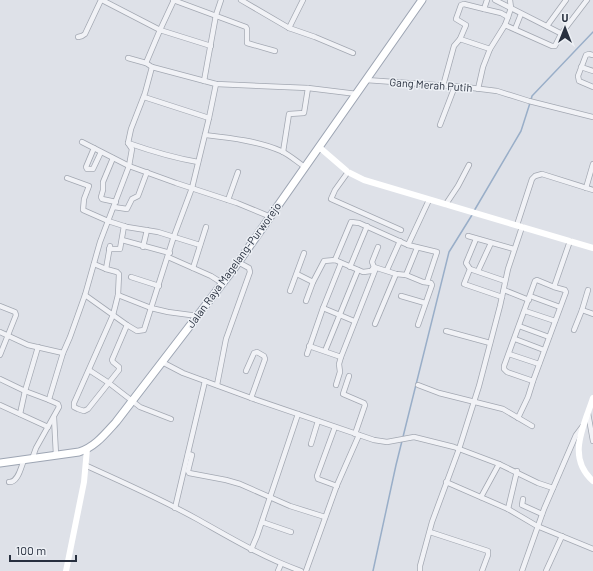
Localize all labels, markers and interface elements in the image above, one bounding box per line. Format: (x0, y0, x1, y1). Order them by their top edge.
north arrow (545, 8, 585, 48)
text: U (562, 11, 569, 24)
street label: Gang Merah Putih (389, 75, 473, 94)
street label: Jalan Raya Magelang-Purworejo (184, 199, 283, 330)
scale bar (10, 537, 76, 563)
text: 100 m (16, 543, 46, 557)

